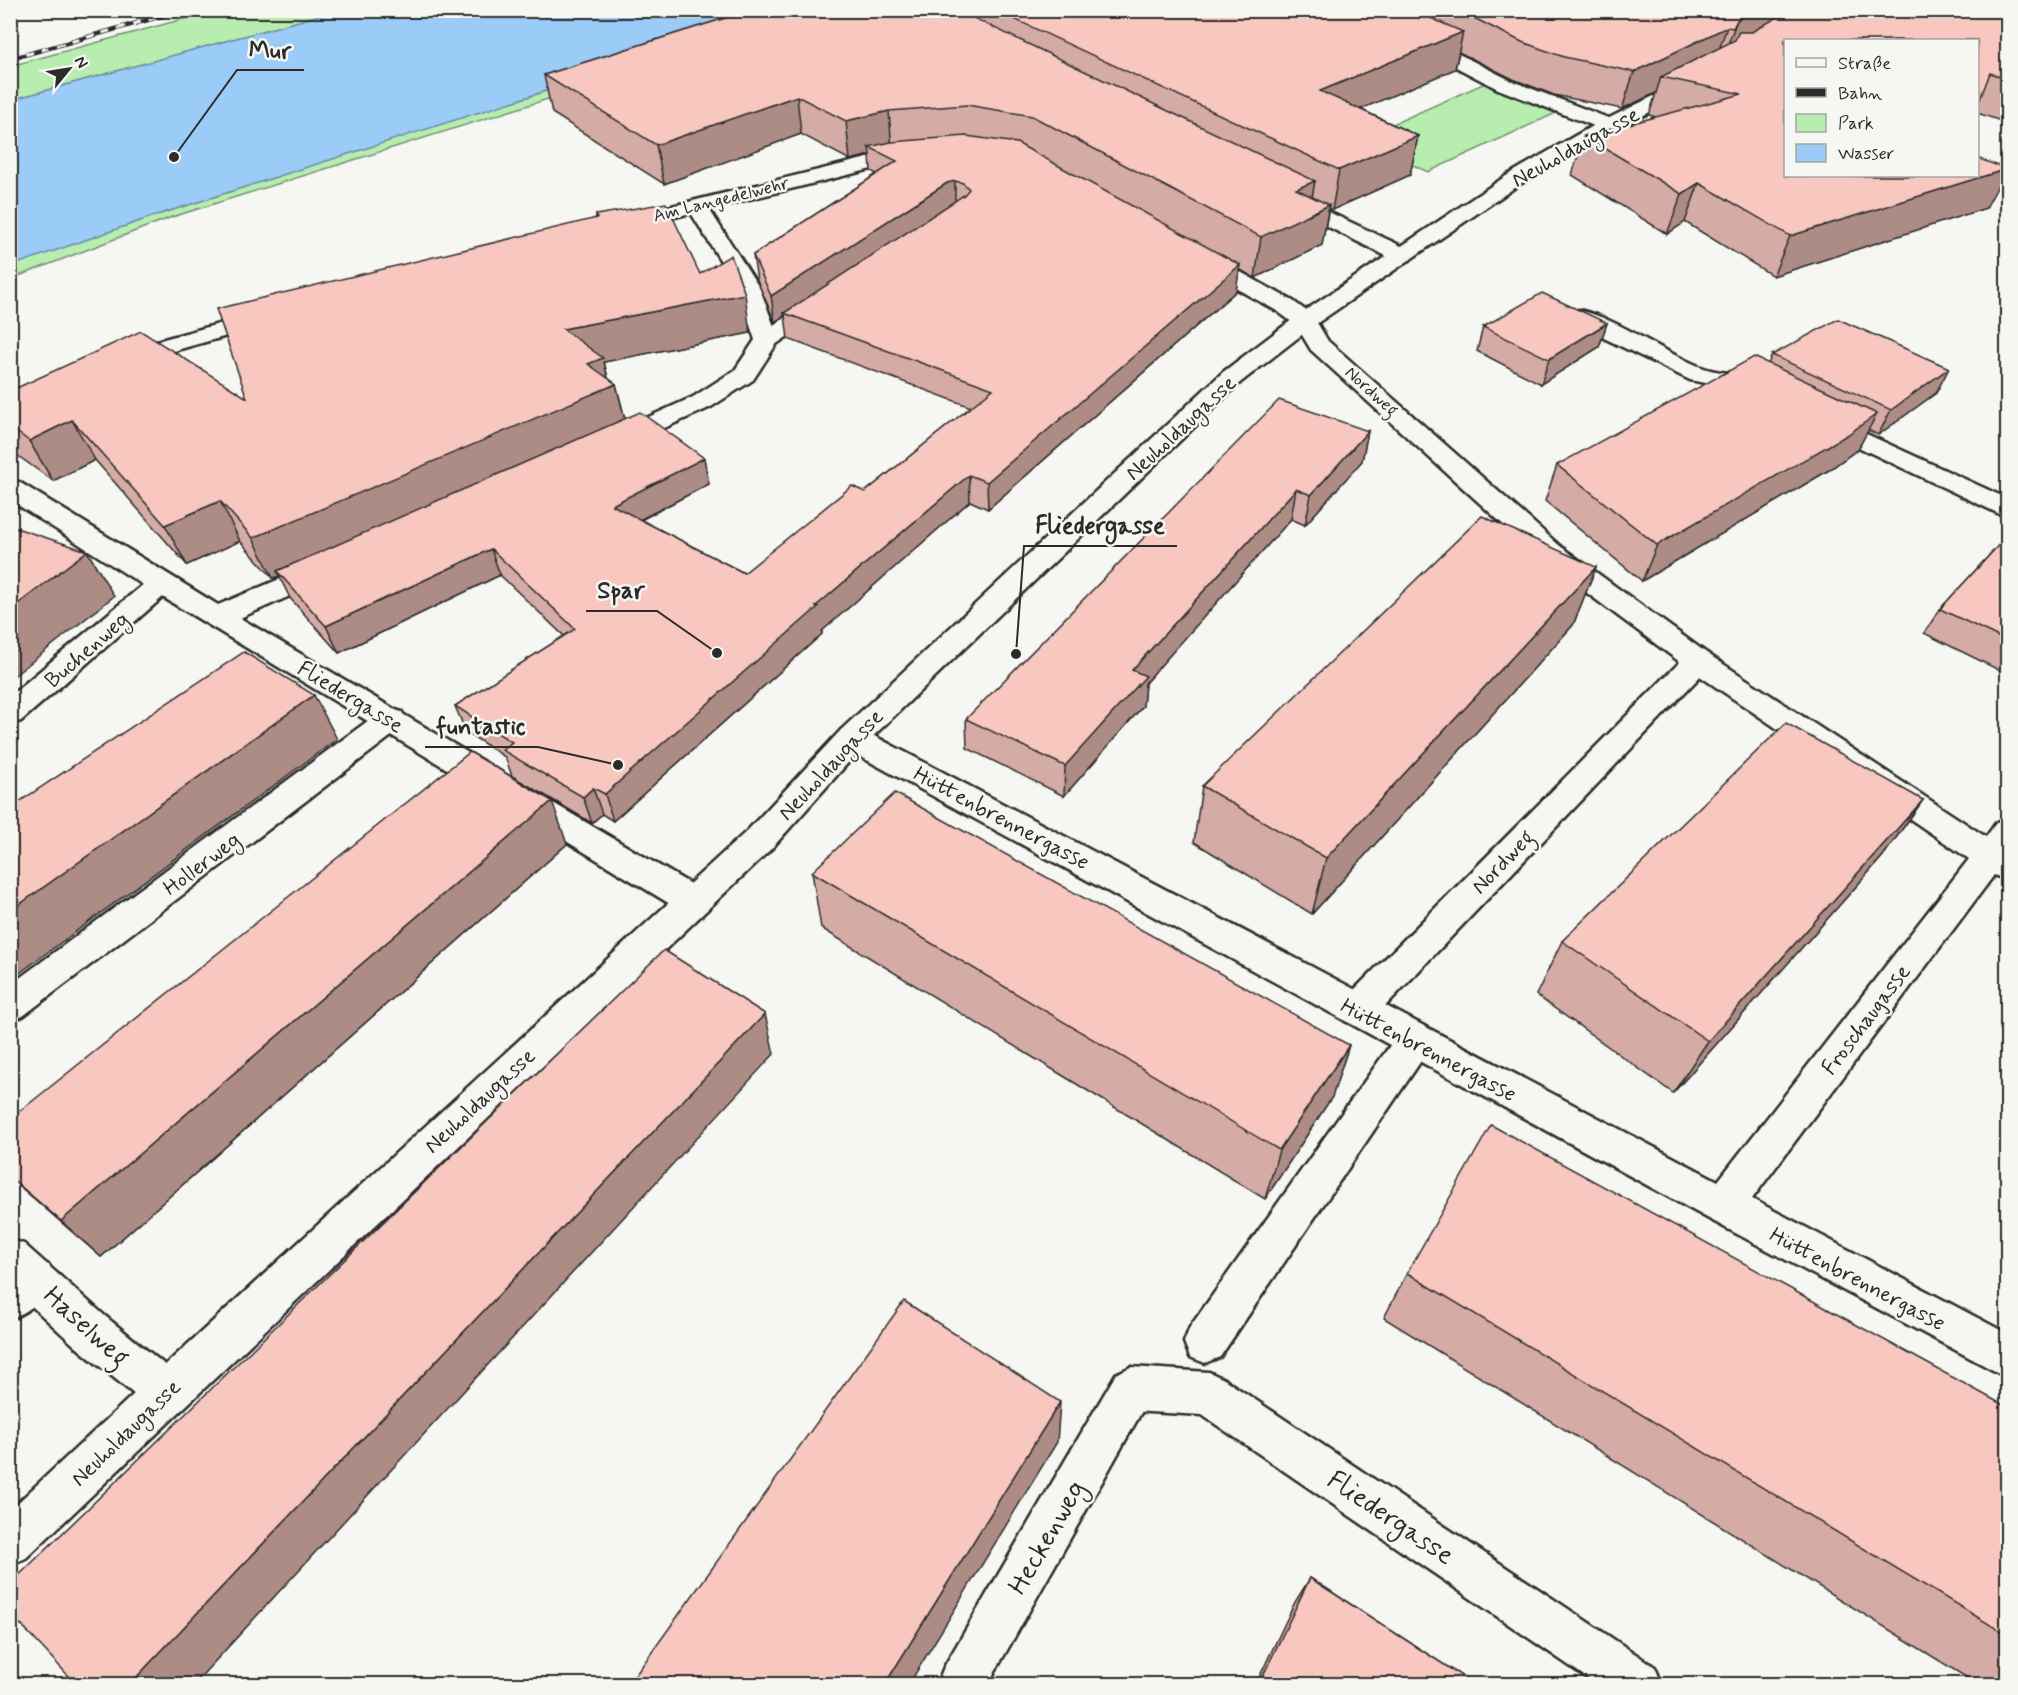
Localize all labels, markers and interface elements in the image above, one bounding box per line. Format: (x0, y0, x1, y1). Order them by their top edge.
callout: Mur (237, 28, 304, 70)
text: Mur (249, 36, 292, 67)
north arrow (39, 39, 99, 99)
legend (1784, 39, 1979, 177)
text: N (69, 52, 92, 72)
text: Straße (1838, 52, 1891, 76)
text: Bahn (1838, 82, 1882, 106)
street label: Neuholdaugasse (1507, 101, 1647, 197)
text: Park (1838, 112, 1874, 136)
text: Wasser (1838, 142, 1895, 166)
street label: Am Langedelwehr (651, 171, 792, 228)
street label: Nordweg (1338, 361, 1403, 424)
street label: Neuholdaugasse (1120, 370, 1245, 489)
callout: Fliedergasse (1024, 504, 1177, 546)
text: Fliedergasse (1035, 511, 1165, 545)
callout: Spar (586, 569, 657, 611)
text: Spar (597, 576, 645, 607)
street label: Buchenweg (39, 606, 137, 697)
street label: Fliedergasse (290, 655, 408, 743)
street label: Neuholdaugasse (773, 704, 893, 829)
callout: funtastic (425, 705, 538, 747)
text: funtastic (435, 712, 526, 743)
street label: Hüttenbrennergasse (908, 761, 1094, 878)
street label: Nordweg (1466, 824, 1543, 903)
street label: Hollerweg (158, 826, 248, 905)
street label: Froschaugasse (1816, 959, 1918, 1082)
street label: Hüttenbrennergasse (1335, 993, 1521, 1110)
street label: Neuholdaugasse (419, 1043, 544, 1162)
street label: Hüttenbrennergasse (1764, 1222, 1950, 1339)
street label: Haselweg (33, 1279, 137, 1378)
street label: Neuholdaugasse (65, 1374, 189, 1495)
street label: Fliedergasse (1319, 1463, 1460, 1575)
street label: Heckenweg (1001, 1474, 1096, 1602)

